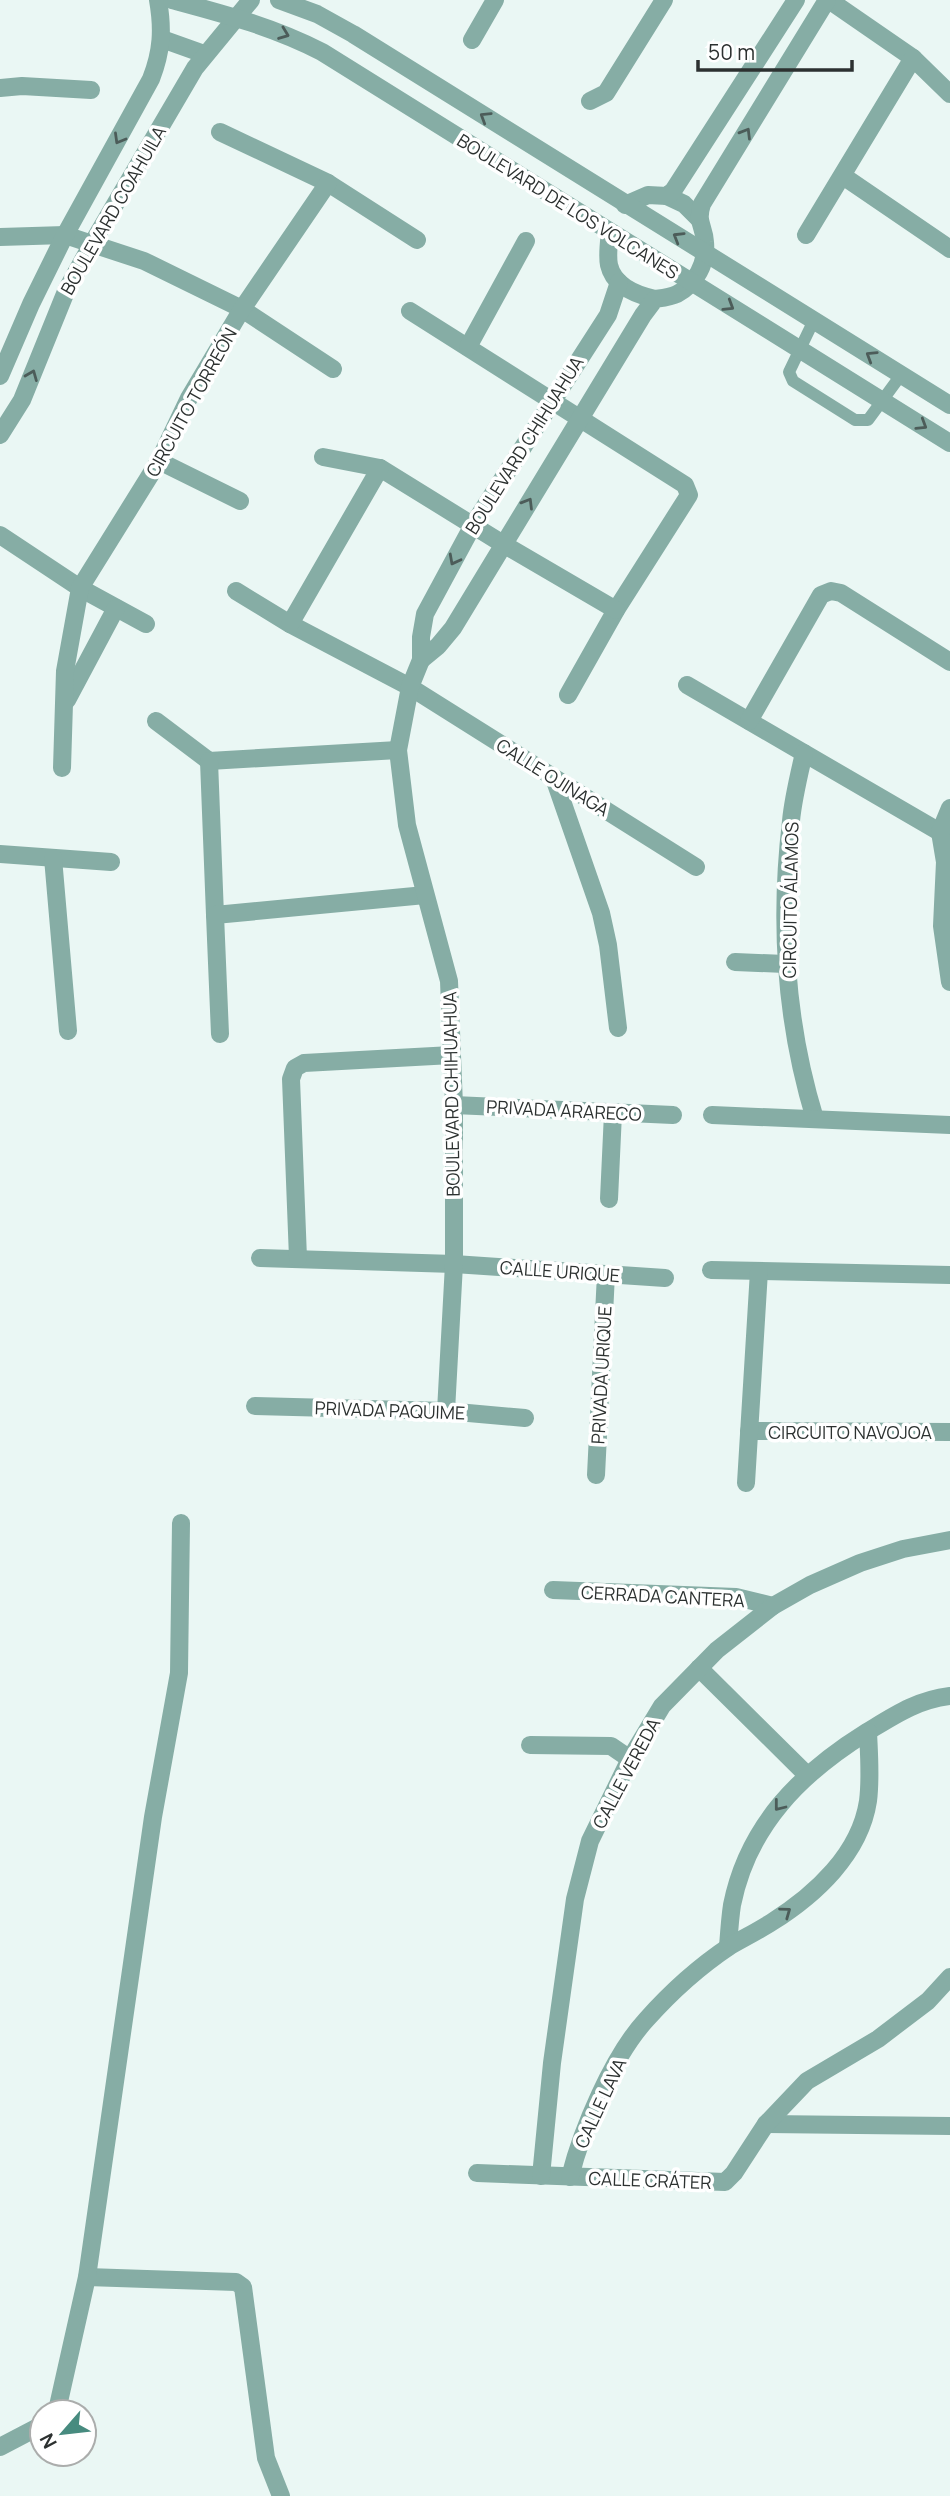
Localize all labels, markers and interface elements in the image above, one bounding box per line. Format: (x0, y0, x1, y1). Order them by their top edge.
one-way arrow (278, 26, 290, 40)
scale bar (698, 28, 852, 72)
text: 50 m (708, 38, 755, 66)
one-way arrow (479, 112, 492, 125)
street label: BOULEVARD COAHUILA (55, 121, 171, 299)
street label: BOULEVARD DE LOS VOLCANES (453, 128, 683, 284)
one-way arrow (738, 128, 751, 141)
one-way arrow (114, 132, 127, 144)
one-way arrow (672, 232, 685, 245)
one-way arrow (721, 297, 734, 310)
street label: CIRCUITO TORREÓN (140, 323, 242, 481)
street label: BOULEVARD CHIHUAHUA (459, 351, 589, 538)
one-way arrow (866, 352, 879, 365)
one-way arrow (24, 369, 38, 382)
one-way arrow (915, 417, 928, 430)
one-way arrow (520, 498, 533, 511)
one-way arrow (449, 552, 462, 565)
street label: CALLE OJINAGA (492, 733, 614, 822)
street label: CIRCUITO ÁLAMOS (777, 822, 803, 978)
street label: BOULEVARD CHIHUAHUA (437, 991, 465, 1197)
street label: PRIVADA ARARECO (486, 1094, 642, 1126)
street label: CALLE URIQUE (499, 1255, 621, 1287)
street label: PRIVADA URIQUE (585, 1305, 617, 1445)
street label: PRIVADA PAQUIME (314, 1395, 466, 1425)
street label: CIRCUITO NAVOJOA (768, 1420, 932, 1444)
street label: CERRADA CANTERA (580, 1580, 746, 1612)
street label: CALLE VEREDA (587, 1713, 666, 1833)
one-way arrow (774, 1799, 787, 1811)
one-way arrow (778, 1908, 791, 1920)
street label: CALLE LAVA (569, 2054, 632, 2152)
street label: CALLE CRÁTER (588, 2166, 712, 2194)
north arrow (28, 2398, 98, 2468)
text: N (33, 2429, 63, 2453)

